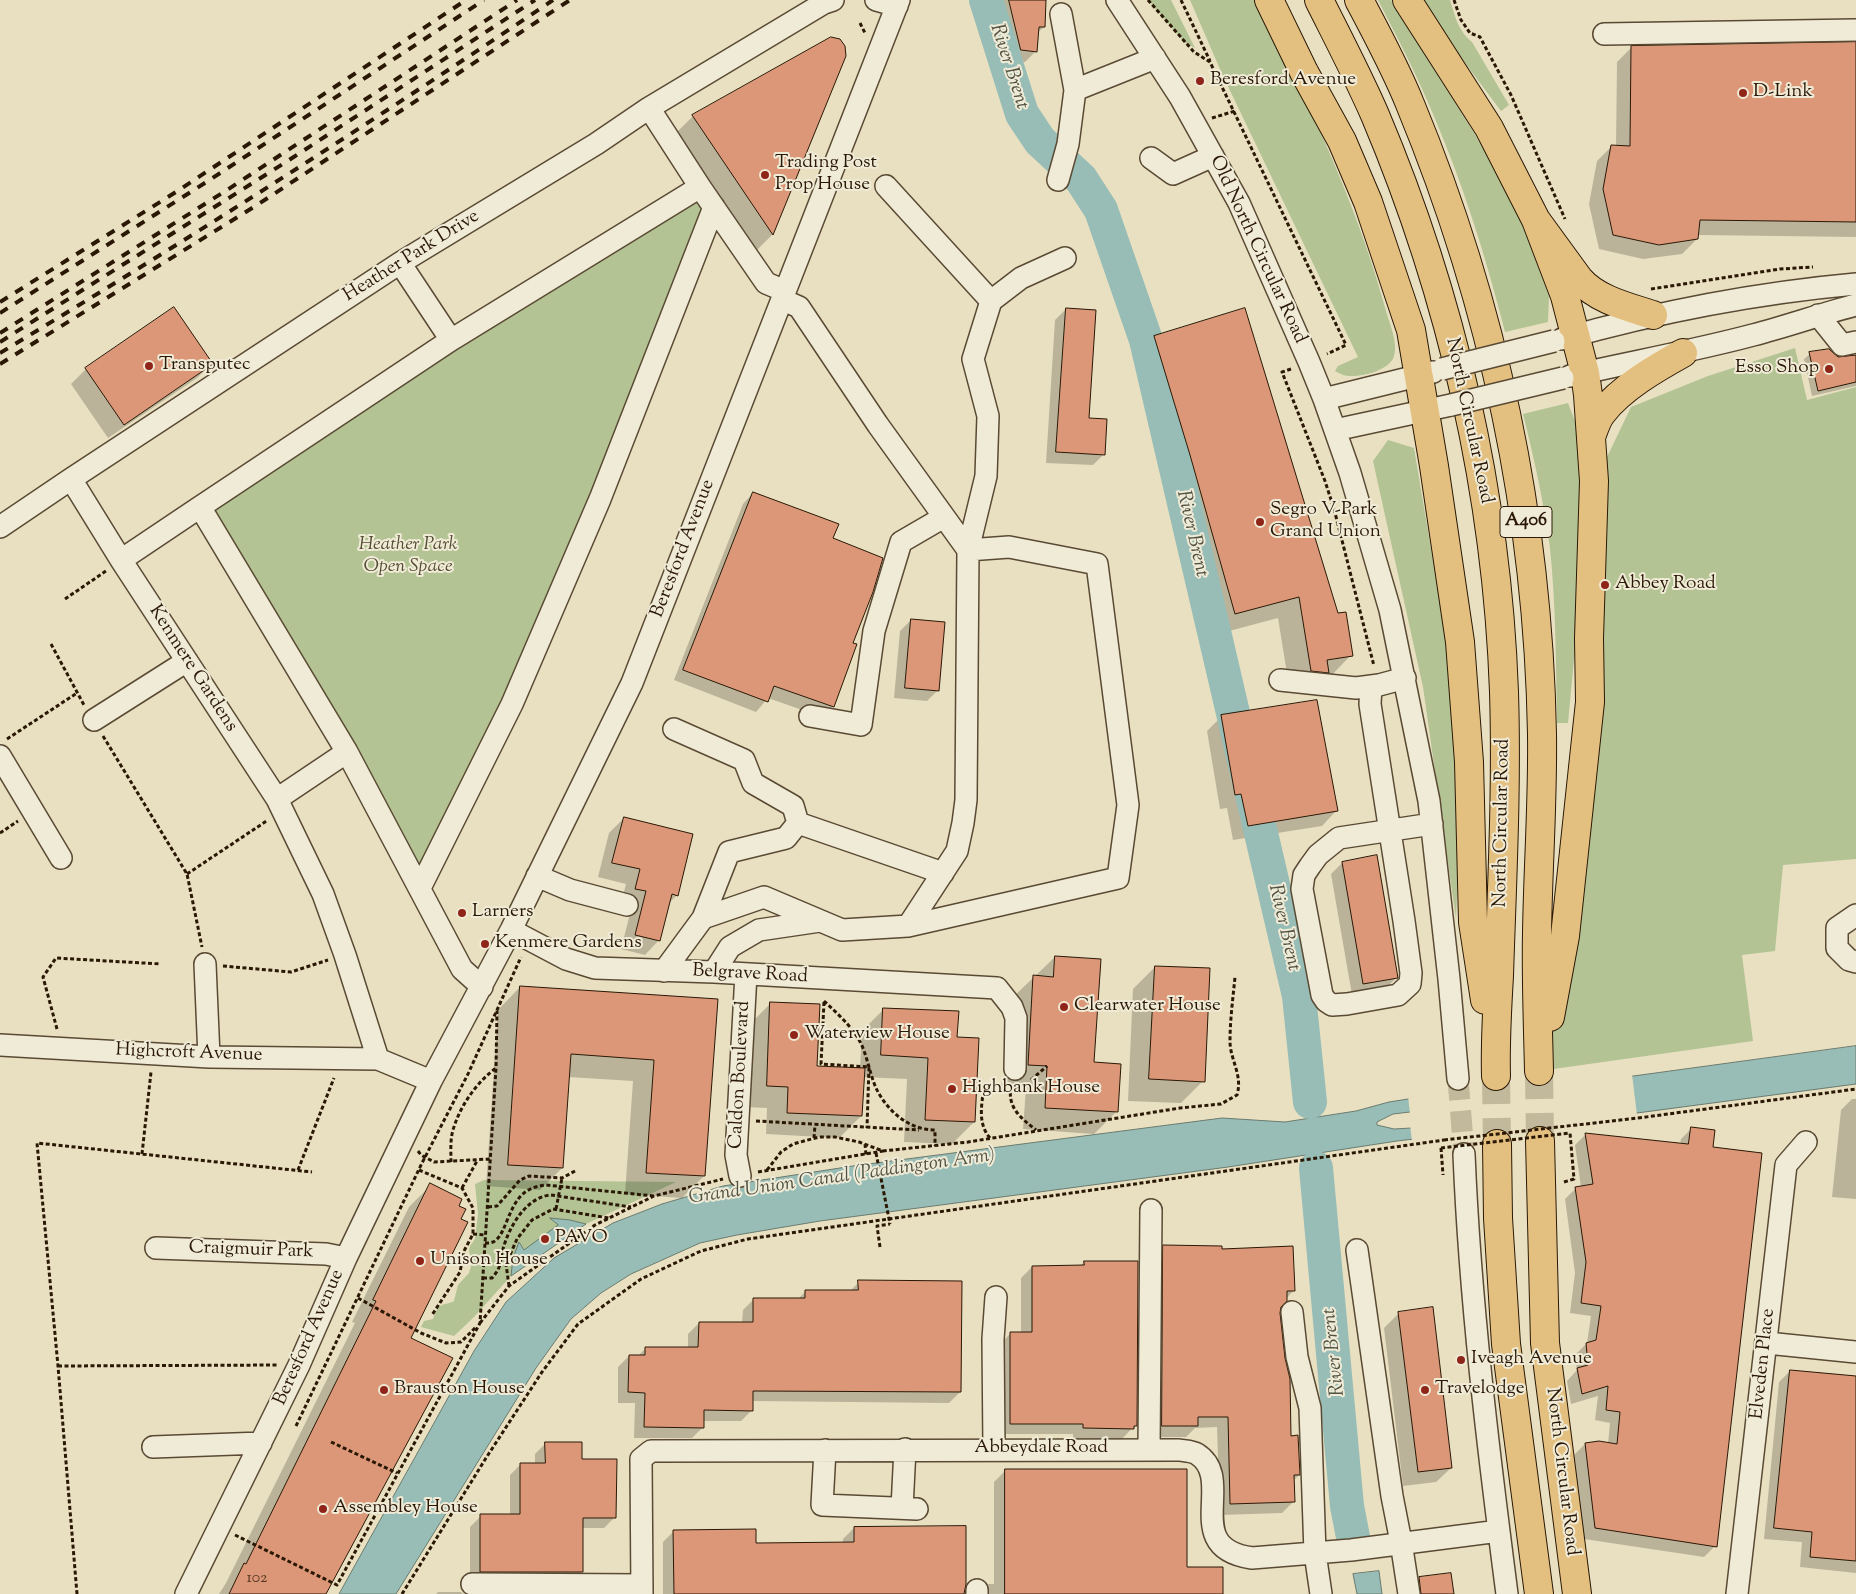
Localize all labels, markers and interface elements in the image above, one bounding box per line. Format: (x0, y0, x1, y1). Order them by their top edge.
water label: River Brent (983, 21, 1033, 113)
place label: Beresford Avenue (1210, 70, 1356, 92)
marker: Beresford Avenue (1194, 75, 1206, 87)
place label: D-Link (1753, 82, 1813, 104)
marker: D-Link (1737, 87, 1749, 99)
street label: Old North Circular Road (1203, 152, 1311, 348)
place label: Trading Post Prop House (775, 153, 877, 197)
marker: Trading Post Prop House (759, 169, 771, 181)
street label: Heather Park Drive (340, 206, 484, 308)
street label: North Circular Road (1439, 336, 1497, 506)
place label: Transputec (159, 355, 251, 377)
place label: Esso Shop (1735, 358, 1819, 380)
marker: Transputec (143, 360, 155, 372)
marker: Esso Shop (1823, 363, 1835, 375)
street label: Beresford Avenue (647, 477, 721, 621)
water label: River Brent (1169, 488, 1213, 580)
place label: Segro V-Park Grand Union (1270, 500, 1381, 544)
road number: A406 (1500, 507, 1552, 538)
marker: Segro V-Park Grand Union (1254, 516, 1266, 528)
park label: Heather Park Open Space (359, 535, 457, 579)
place label: Abbey Road (1615, 574, 1716, 596)
marker: Abbey Road (1599, 579, 1611, 591)
street label: Kenmere Gardens (143, 601, 241, 737)
street label: North Circular Road (1490, 738, 1516, 908)
water label: River Brent (1261, 882, 1305, 974)
place label: Larners (472, 902, 534, 924)
marker: Larners (456, 907, 468, 919)
place label: Kenmere Gardens (495, 933, 642, 955)
marker: Kenmere Gardens (479, 938, 491, 950)
street label: Belgrave Road (692, 961, 808, 989)
place label: Clearwater House (1074, 996, 1221, 1018)
street label: Caldon Boulevard (726, 1000, 756, 1150)
marker: Clearwater House (1058, 1001, 1070, 1013)
place label: Waterview House (804, 1024, 950, 1046)
marker: Waterview House (788, 1029, 800, 1041)
street label: Highcroft Avenue (115, 1040, 263, 1068)
place label: Highbank House (962, 1078, 1100, 1100)
marker: Highbank House (946, 1083, 958, 1095)
water label: Grand Union Canal (Paddington Arm) (687, 1145, 997, 1211)
place label: PAVO (555, 1228, 608, 1250)
marker: PAVO (539, 1233, 551, 1245)
street label: Craigmuir Park (188, 1237, 314, 1265)
place label: Unison House (430, 1250, 548, 1272)
marker: Unison House (414, 1255, 426, 1267)
street label: Beresford Avenue (270, 1267, 350, 1409)
water label: River Brent (1318, 1307, 1352, 1397)
street label: Elveden Place (1747, 1307, 1781, 1421)
place label: Iveagh Avenue (1471, 1349, 1592, 1371)
marker: Iveagh Avenue (1455, 1354, 1467, 1366)
place label: Brauston House (394, 1379, 525, 1401)
place label: Travelodge (1435, 1379, 1525, 1401)
marker: Brauston House (378, 1384, 390, 1396)
marker: Travelodge (1419, 1384, 1431, 1396)
street label: North Circular Road (1539, 1387, 1583, 1557)
street label: Abbeydale Road (974, 1438, 1108, 1460)
place label: Assembley House (333, 1498, 478, 1520)
marker: Assembley House (317, 1503, 329, 1515)
house number: 102 (246, 1569, 268, 1589)

